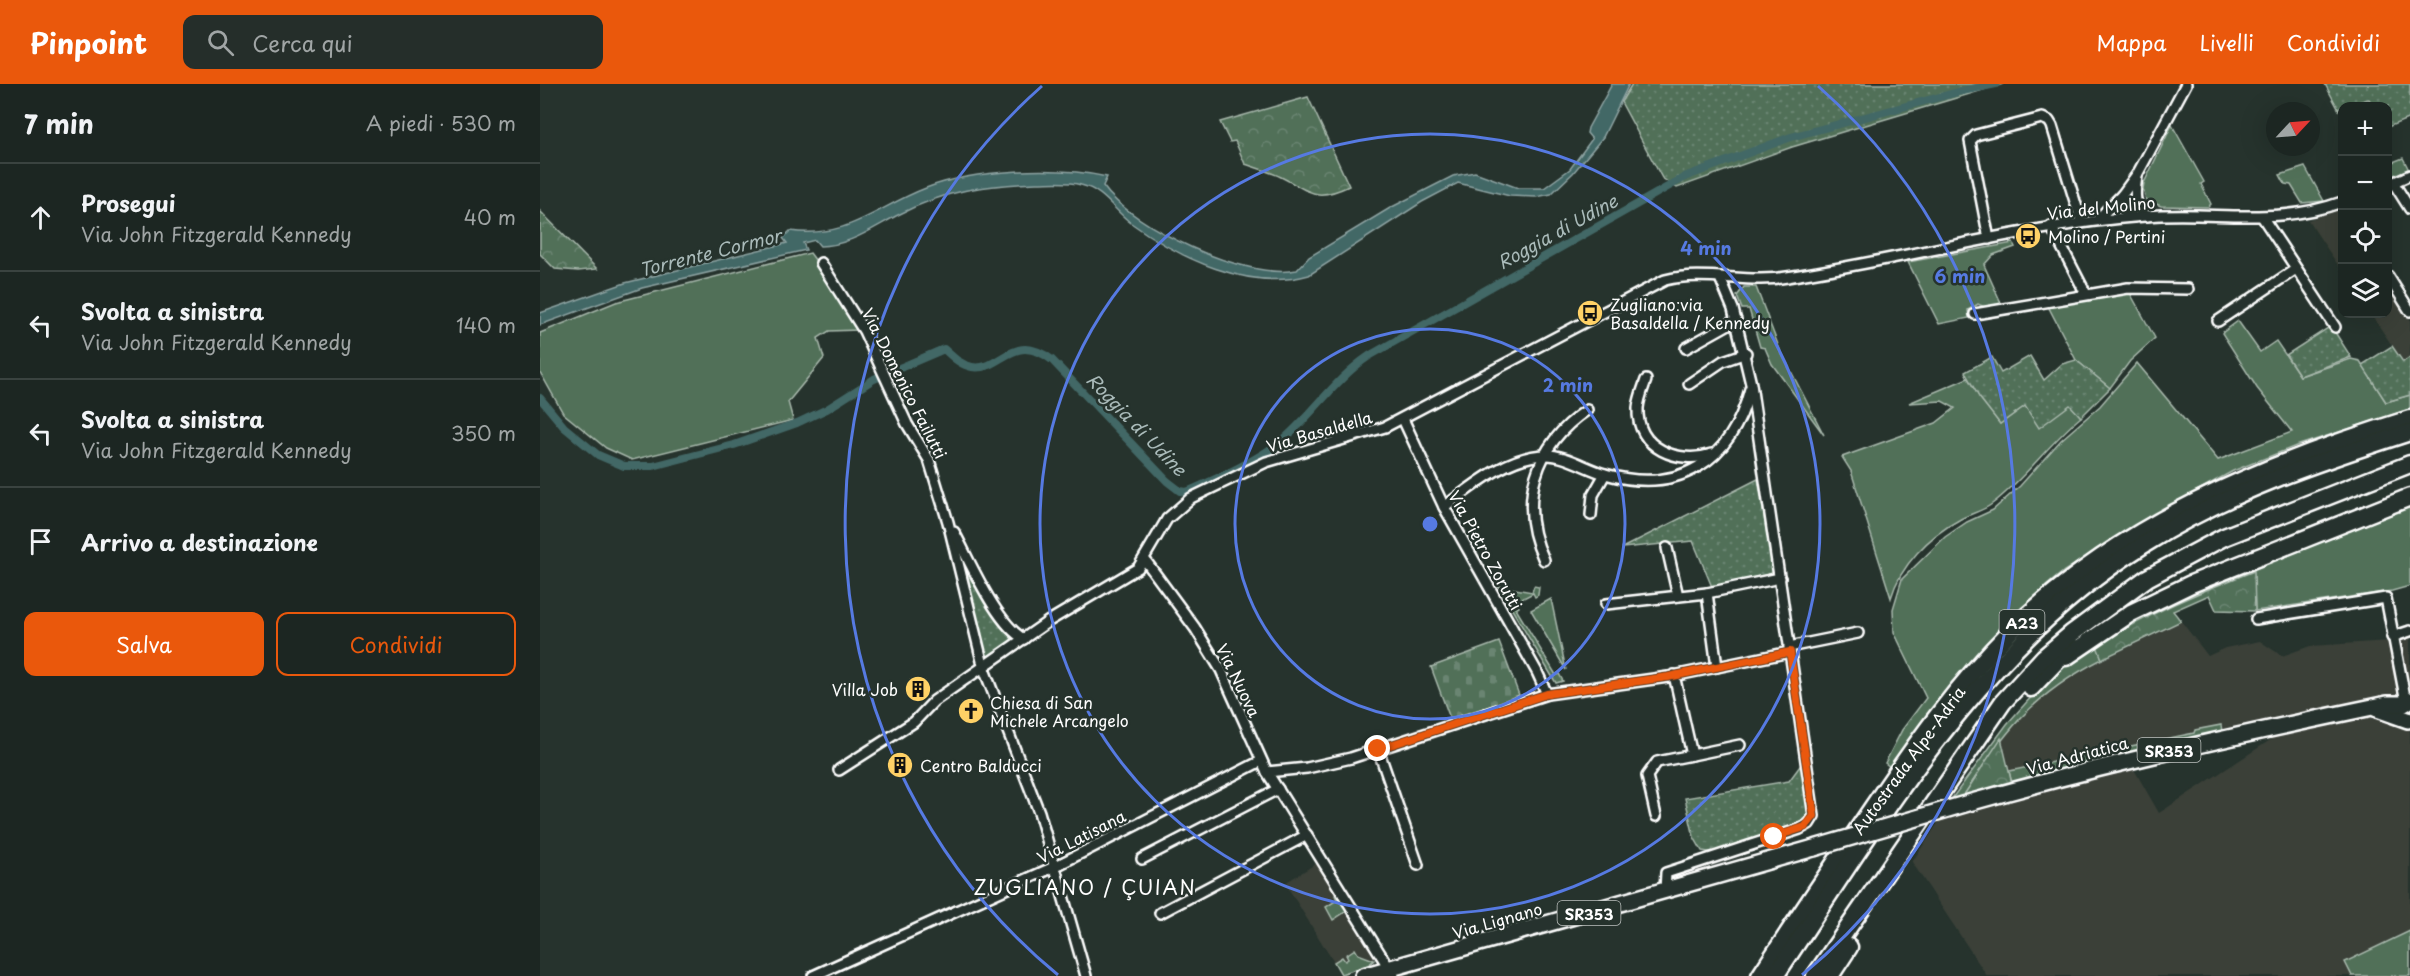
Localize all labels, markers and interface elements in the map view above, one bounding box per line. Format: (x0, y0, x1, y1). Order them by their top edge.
search box (183, 15, 603, 69)
text: Pinpoint (30, 21, 147, 64)
icon: search (204, 26, 237, 59)
text: Cerca qui (252, 26, 353, 59)
text: Mappa (2097, 26, 2167, 58)
text: Livelli (2200, 26, 2254, 58)
text: Condividi (2287, 26, 2380, 58)
north arrow (2266, 102, 2320, 156)
map controls (2338, 102, 2392, 318)
button: + (2338, 102, 2392, 156)
text: 7 min (24, 104, 94, 143)
text: A piedi · 530 m (366, 108, 516, 138)
button: − (2338, 156, 2392, 210)
text: Prosegui (81, 186, 175, 219)
water label: Roggia di Udine (1492, 186, 1623, 275)
street label: Via del Molino (2046, 189, 2156, 225)
icon: ahead (24, 201, 57, 234)
text: 40 m (464, 202, 516, 232)
button: locate (2338, 210, 2392, 264)
text: Via John Fitzgerald Kennedy (81, 219, 352, 249)
water label: Torrente Cormor (636, 221, 786, 283)
bus stop icon: Molino / Pertini (2013, 221, 2043, 251)
place label: Molino / Pertini (2048, 224, 2165, 248)
text: 4 min (1680, 234, 1732, 261)
text: 6 min (1935, 262, 1985, 289)
button: layers (2338, 264, 2392, 318)
place label: Zugliano:via Basaldella / Kennedy (1610, 292, 1770, 334)
text: Svolta a sinistra (81, 294, 264, 327)
bus stop icon: Zugliano:via Basaldella / Kennedy (1575, 298, 1605, 328)
street label: Via Domenico Failutti (857, 303, 953, 463)
icon: left (24, 309, 57, 342)
text: 140 m (456, 310, 516, 340)
text: Via John Fitzgerald Kennedy (81, 327, 352, 357)
water label: Roggia di Udine (1081, 366, 1194, 482)
text: 2 min (1543, 371, 1593, 398)
text: Svolta a sinistra (81, 402, 264, 435)
street label: Via Basaldella (1263, 404, 1376, 458)
icon: left (24, 417, 57, 450)
text: 350 m (451, 418, 516, 448)
text: Via John Fitzgerald Kennedy (81, 435, 352, 465)
street label: Via Pietro Zorutti (1443, 486, 1529, 614)
centre of rings (1420, 514, 1440, 534)
icon: arrive (24, 525, 57, 558)
text: Arrivo a destinazione (81, 525, 318, 558)
road number: A23 (2000, 610, 2044, 634)
button: Salva (24, 612, 264, 676)
button: Condividi (276, 612, 516, 676)
street label: Via Nuova (1211, 639, 1267, 721)
building icon: Villa Job (903, 674, 933, 704)
place label: Villa Job (832, 677, 898, 701)
street label: Autostrada Alpe-Adria (1846, 681, 1970, 839)
place label: Chiesa di San Michele Arcangelo (990, 690, 1129, 732)
church icon: Chiesa di San Michele Arcangelo (956, 696, 986, 726)
street label: Via Adriatica (2023, 730, 2131, 780)
route end (1364, 735, 1390, 761)
road number: SR353 (2138, 738, 2200, 762)
building icon: Centro Balducci (885, 750, 915, 780)
place label: Centro Balducci (920, 753, 1042, 777)
street label: Via Latisana (1032, 803, 1130, 869)
route start (1760, 823, 1786, 849)
district label: ZUGLIANO / ÇUIAN (974, 872, 1196, 902)
street label: Via Lignano (1449, 896, 1545, 944)
road number: SR353 (1558, 901, 1620, 925)

